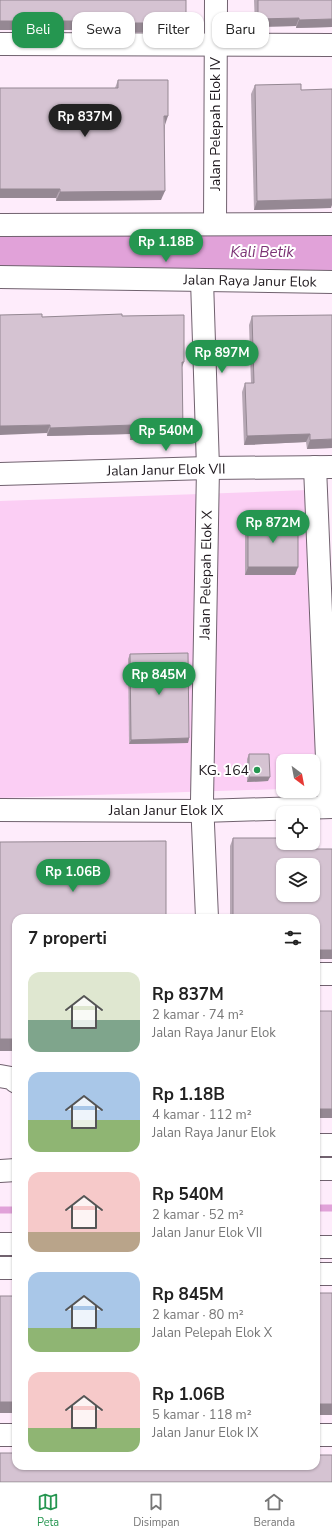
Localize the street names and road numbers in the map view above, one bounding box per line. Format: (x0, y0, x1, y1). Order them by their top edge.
street label: Jalan Pelepah Elok IV (206, 57, 225, 192)
street label: Jalan Raya Janur Elok (182, 270, 318, 292)
street label: Jalan Janur Elok VII (105, 459, 226, 481)
street label: Jalan Pelepah Elok X (195, 510, 217, 641)
street label: Jalan Janur Elok IX (108, 801, 223, 820)

